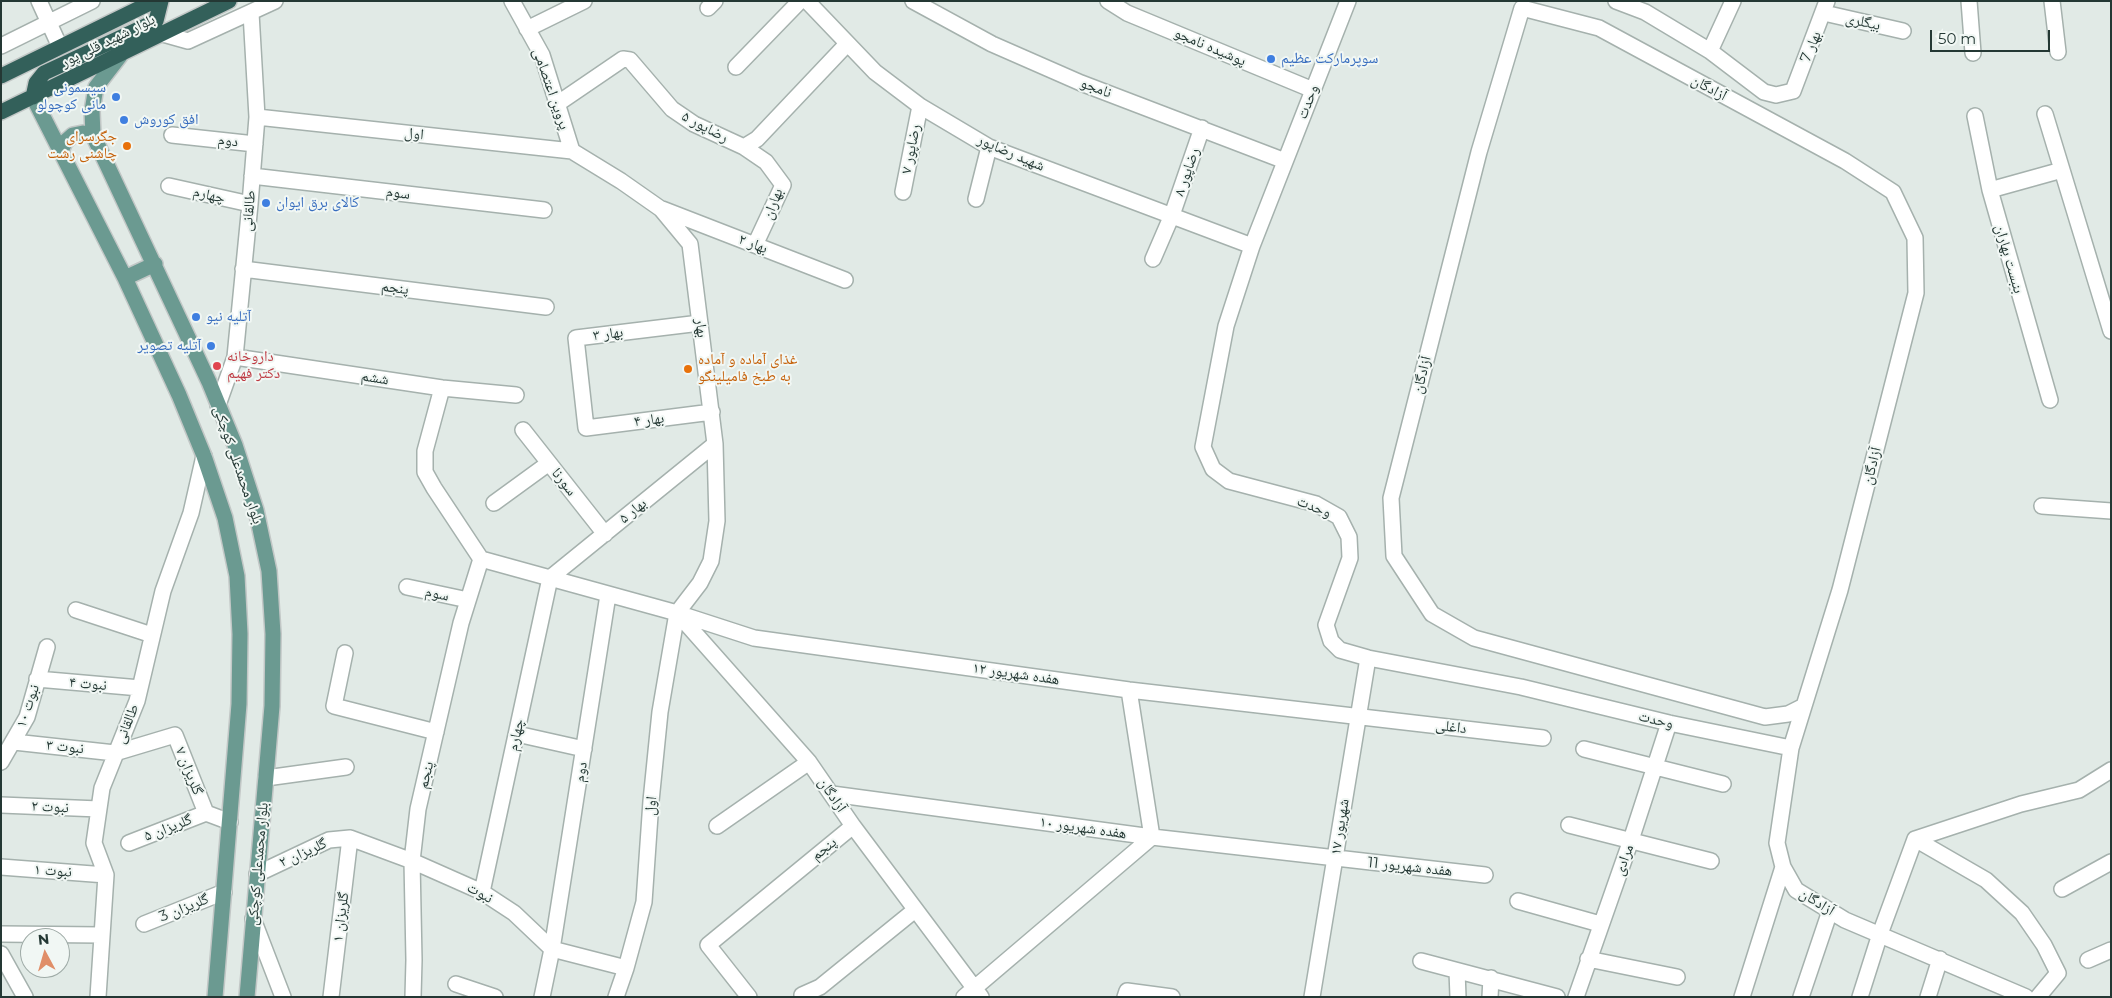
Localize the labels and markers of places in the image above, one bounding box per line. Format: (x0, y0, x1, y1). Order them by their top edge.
place label: سوپرمارکت عظیم (1281, 50, 1378, 68)
marker: سوپرمارکت عظیم (1265, 53, 1277, 65)
place label: سیسمونی مانی کوچولو (37, 79, 106, 114)
marker: سیسمونی مانی کوچولو (110, 91, 122, 103)
place label: افق کوروش (134, 111, 199, 129)
marker: افق کوروش (118, 114, 130, 126)
place label: جگرسرای چاشنی رشت (47, 128, 117, 163)
marker: جگرسرای چاشنی رشت (121, 140, 133, 152)
place label: کالای برق ایوان (276, 194, 359, 212)
marker: کالای برق ایوان (260, 197, 272, 209)
place label: آتلیه نیو (206, 308, 251, 326)
marker: آتلیه نیو (190, 311, 202, 323)
place label: آتلیه تصویر (137, 337, 201, 355)
marker: آتلیه تصویر (205, 340, 217, 352)
place label: داروخانه دکتر فهیم (227, 348, 280, 383)
place label: غذای آماده و آماده به طبخ فامیلینگو (698, 351, 797, 386)
marker: داروخانه دکتر فهیم (211, 360, 223, 372)
marker: غذای آماده و آماده به طبخ فامیلینگو (682, 363, 694, 375)

